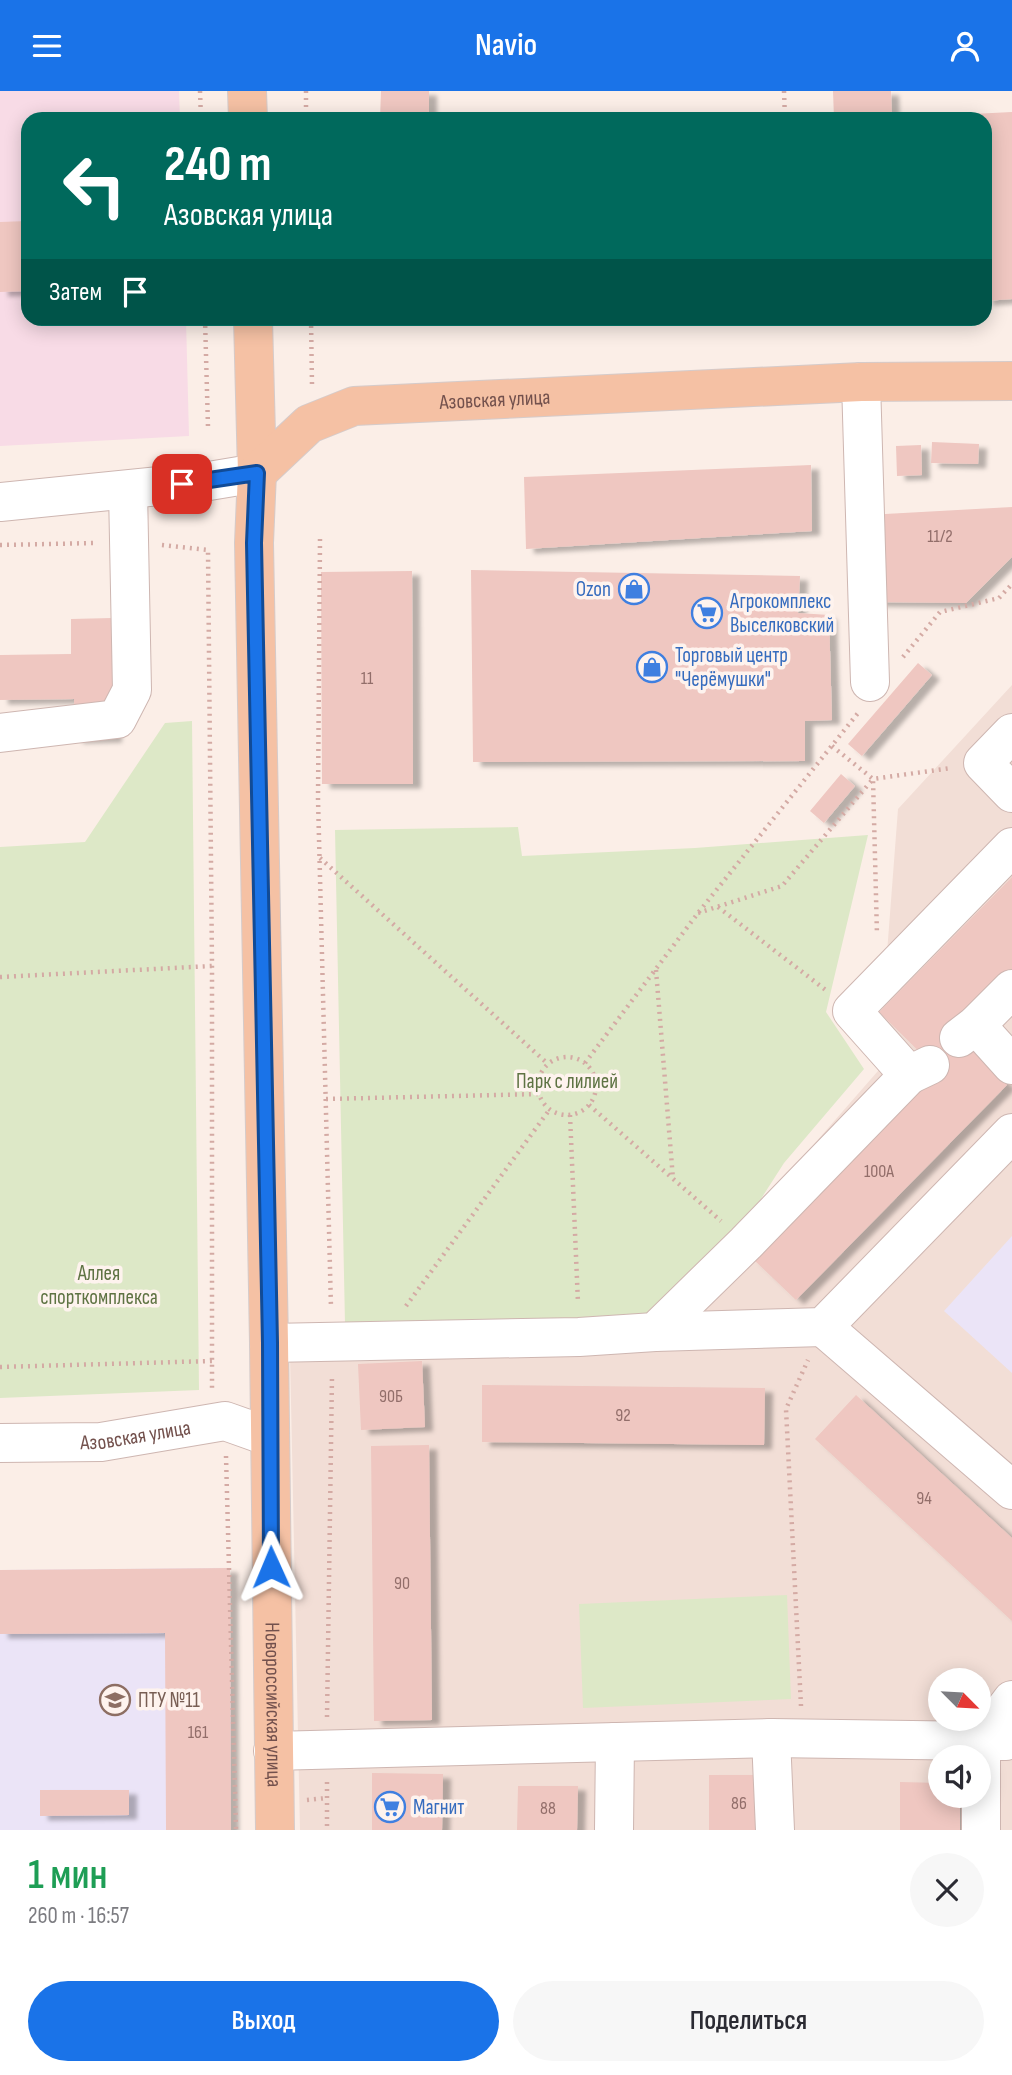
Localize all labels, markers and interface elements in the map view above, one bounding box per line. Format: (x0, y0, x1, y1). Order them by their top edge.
text: Navio (475, 26, 537, 65)
icon: menu (28, 27, 66, 65)
icon: person (946, 27, 984, 65)
text: 240 m (164, 136, 272, 195)
icon: left (49, 140, 140, 231)
text: Азовская улица (164, 196, 333, 235)
icon: arrive (116, 273, 154, 311)
text: Затем (49, 277, 102, 308)
street label: Азовская улица (438, 384, 551, 414)
pin (152, 454, 212, 514)
icon: arrive (163, 465, 201, 503)
house number: 11/2 (927, 526, 953, 547)
shop icon: Ozon (617, 572, 651, 606)
place label: Ozon (576, 577, 611, 602)
place label: Агрокомплекс Выселковский (729, 589, 834, 638)
supermarket icon: Агрокомплекс Выселковский (690, 596, 724, 630)
place label: Торговый центр "Черёмушки" (675, 643, 788, 692)
shop icon: Торговый центр "Черёмушки" (635, 650, 669, 684)
house number: 11 (361, 668, 374, 689)
park label: Парк с лилией (516, 1069, 618, 1094)
house number: 100А (864, 1161, 894, 1182)
park label: Аллея спорткомплекса (40, 1261, 158, 1310)
house number: 90Б (379, 1386, 403, 1407)
house number: 92 (615, 1405, 631, 1426)
street label: Азовская улица (79, 1415, 192, 1455)
house number: 94 (916, 1488, 932, 1509)
position arrow (234, 1530, 308, 1604)
house number: 90 (394, 1573, 410, 1594)
street label: Новороссийская улица (260, 1622, 287, 1787)
north arrow (928, 1668, 990, 1731)
map controls (928, 1668, 991, 1808)
school or university icon: ПТУ №11 (98, 1683, 132, 1717)
place label: ПТУ №11 (138, 1688, 201, 1713)
house number: 161 (188, 1722, 209, 1743)
button: sound (928, 1745, 991, 1808)
supermarket icon: Магнит (373, 1790, 407, 1824)
house number: 86 (731, 1793, 747, 1814)
place label: Магнит (413, 1795, 464, 1820)
house number: 88 (540, 1798, 556, 1819)
text: 1 мин (28, 1850, 108, 1901)
button: close (910, 1853, 984, 1927)
text: 260 m · 16:57 (28, 1902, 129, 1930)
button: Выход (28, 1981, 499, 2061)
button: Поделиться (513, 1981, 984, 2061)

